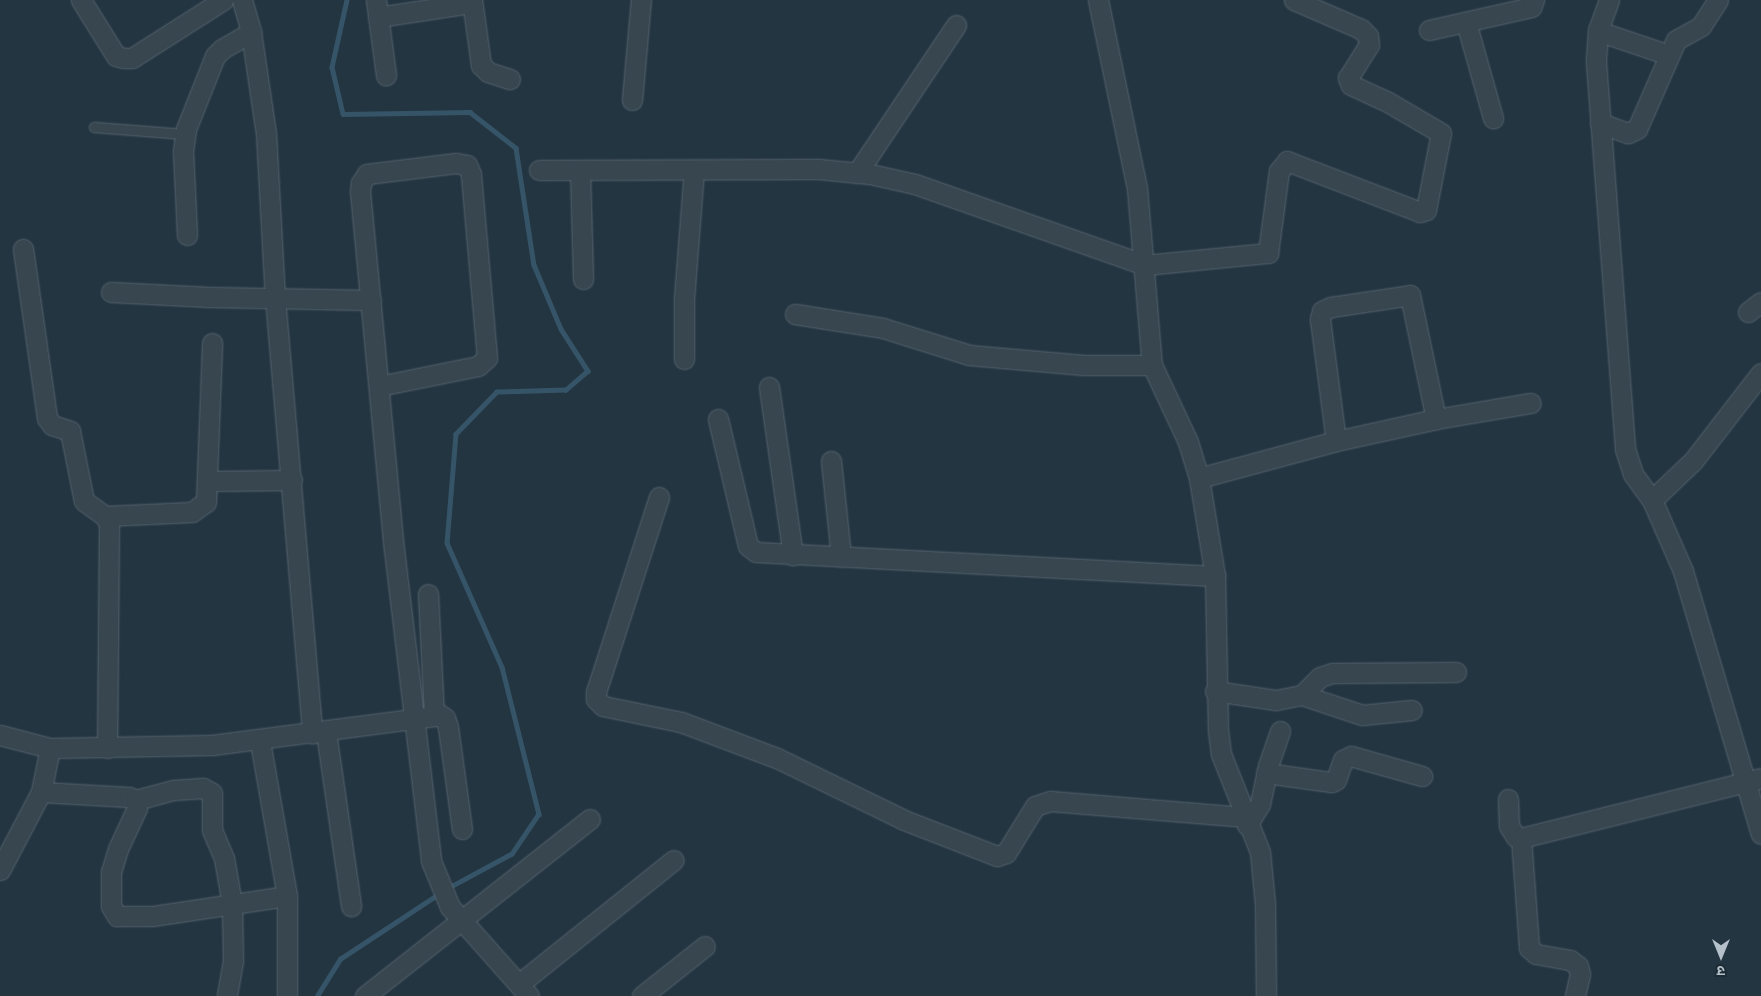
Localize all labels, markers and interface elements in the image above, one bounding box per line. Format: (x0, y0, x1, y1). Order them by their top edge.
north arrow (1696, 931, 1746, 981)
text: उ (1717, 962, 1725, 980)

